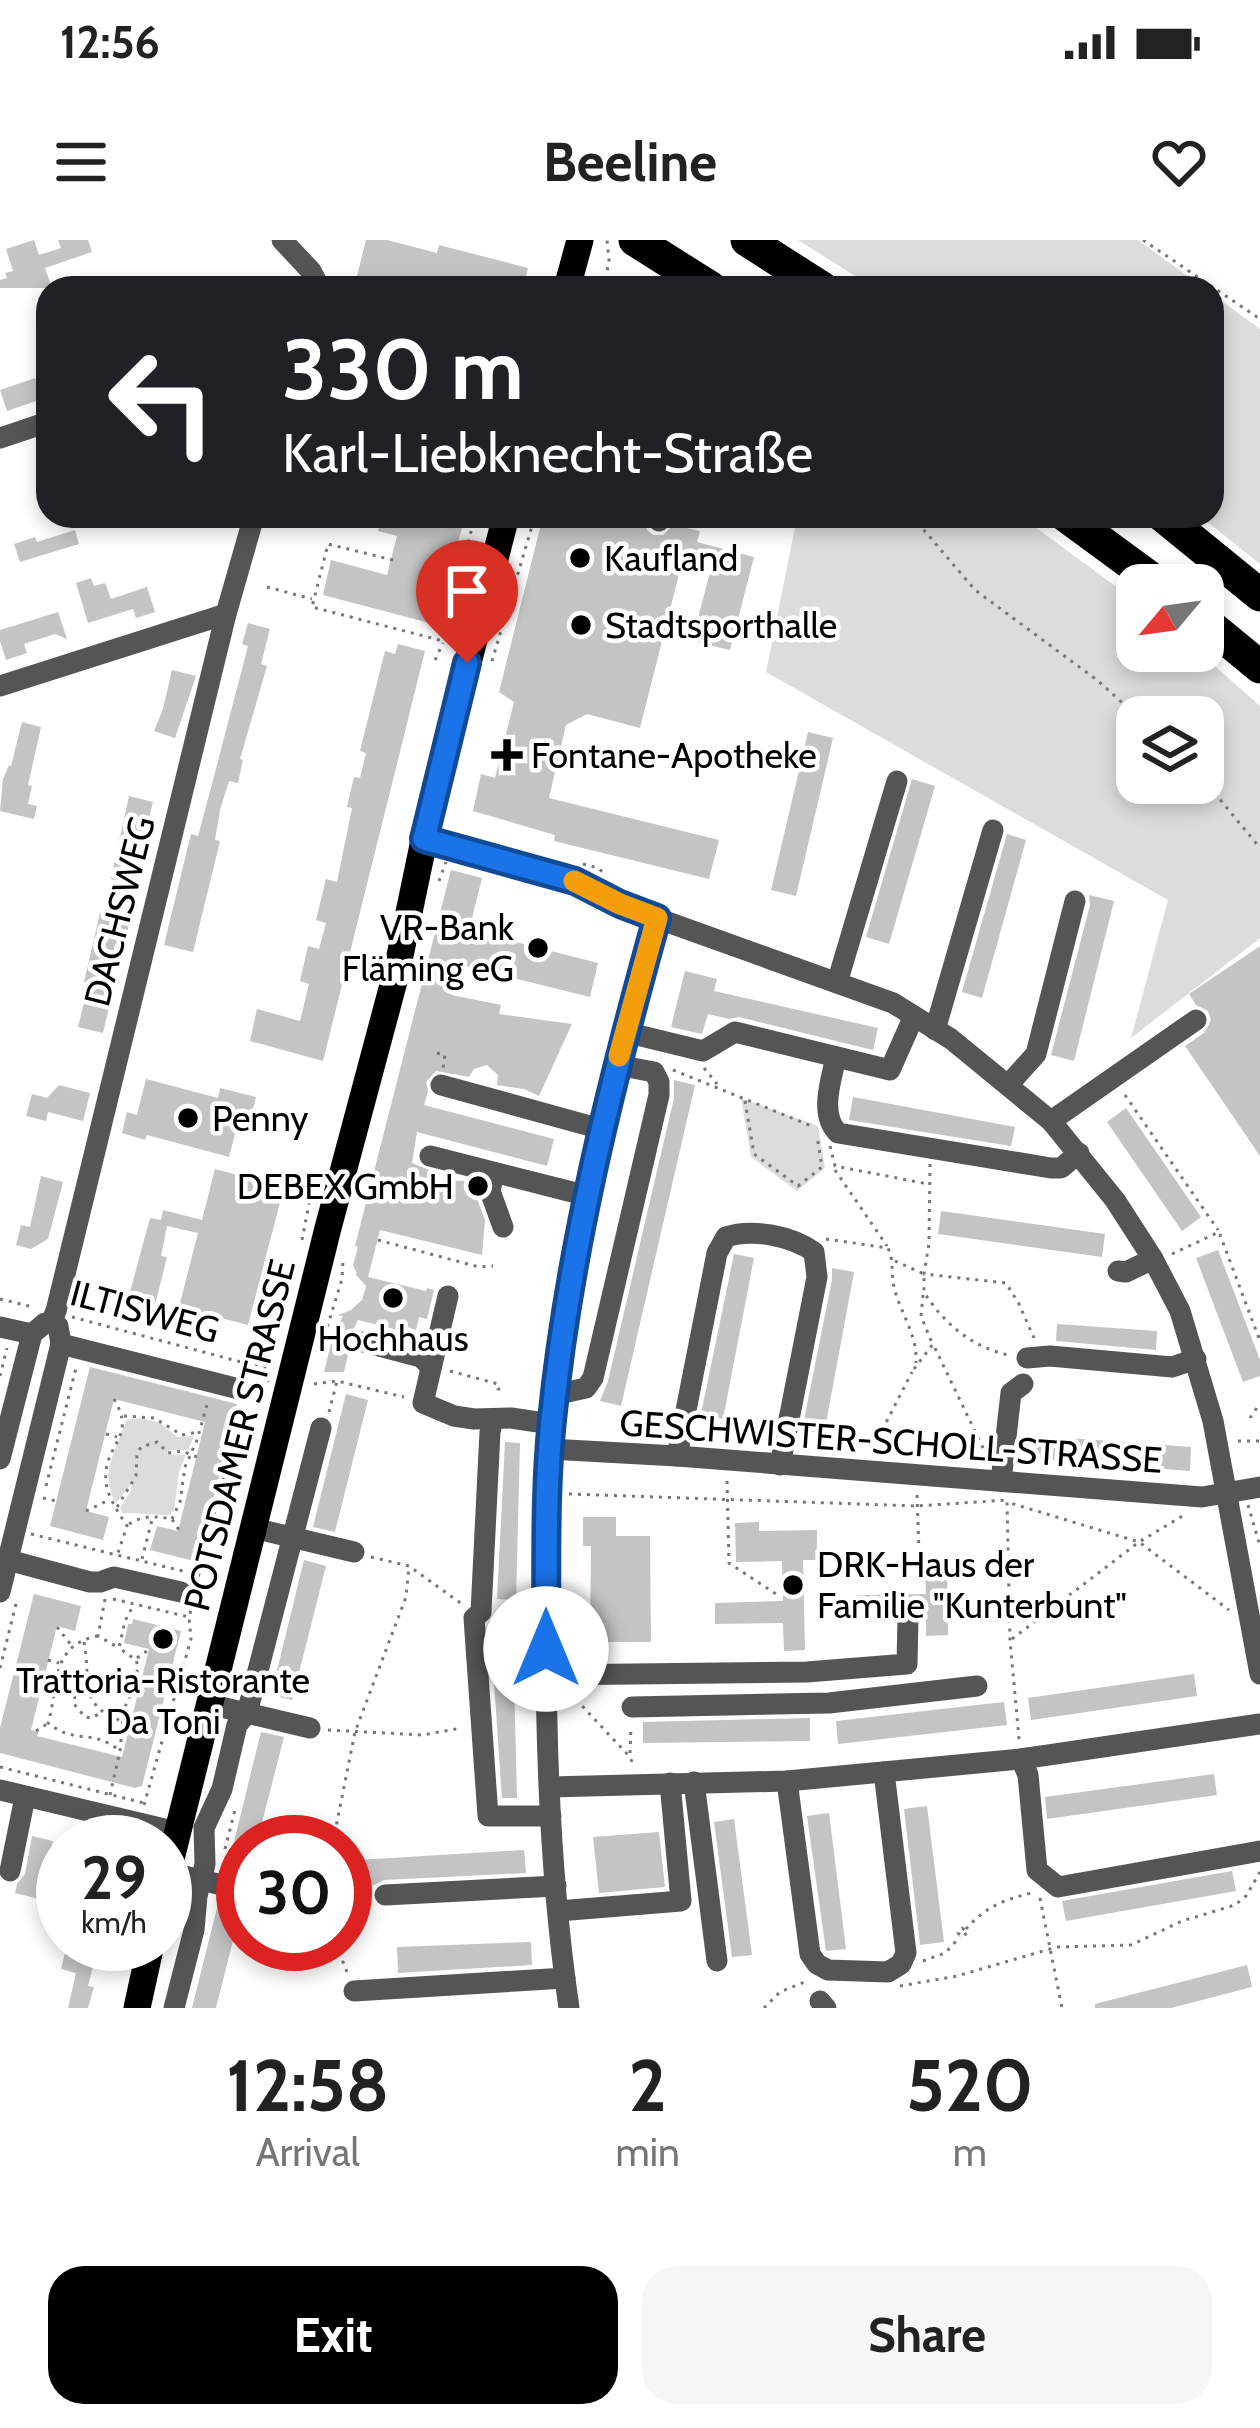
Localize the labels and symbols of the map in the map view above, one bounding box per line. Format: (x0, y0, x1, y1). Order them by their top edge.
place label: Kaufland (604, 536, 738, 580)
pin (416, 540, 518, 663)
marker: Kaufland (567, 545, 593, 571)
north arrow (1116, 564, 1224, 672)
place label: Stadtsporthalle (605, 603, 837, 647)
marker: Stadtsporthalle (568, 612, 594, 638)
place label: Fontane-Apotheke (531, 733, 817, 777)
marker: Fontane-Apotheke (494, 742, 520, 768)
street label: DACHSWEG (74, 812, 164, 1010)
place label: VR-Bank Fläming eG (342, 905, 515, 990)
marker: VR-Bank Fläming eG (525, 935, 551, 961)
place label: Penny (212, 1096, 308, 1140)
marker: Penny (175, 1105, 201, 1131)
place label: DEBEX GmbH (237, 1164, 454, 1208)
marker: DEBEX GmbH (465, 1173, 491, 1199)
street label: POTSDAMER STRASSE (174, 1255, 304, 1615)
street label: ILTISWEG (66, 1270, 224, 1352)
marker: Hochhaus (380, 1285, 406, 1311)
place label: Hochhaus (317, 1316, 469, 1360)
street label: GESCHWISTER-SCHOLL-STRASSE (618, 1400, 1164, 1482)
place label: DRK-Haus der Familie "Kunterbunt" (817, 1542, 1127, 1627)
marker: DRK-Haus der Familie "Kunterbunt" (780, 1572, 806, 1598)
position arrow (483, 1586, 609, 1712)
marker: Trattoria-Ristorante Da Toni (150, 1626, 176, 1652)
place label: Trattoria-Ristorante Da Toni (16, 1658, 310, 1743)
speed limit sign: 30 (216, 1815, 372, 1971)

